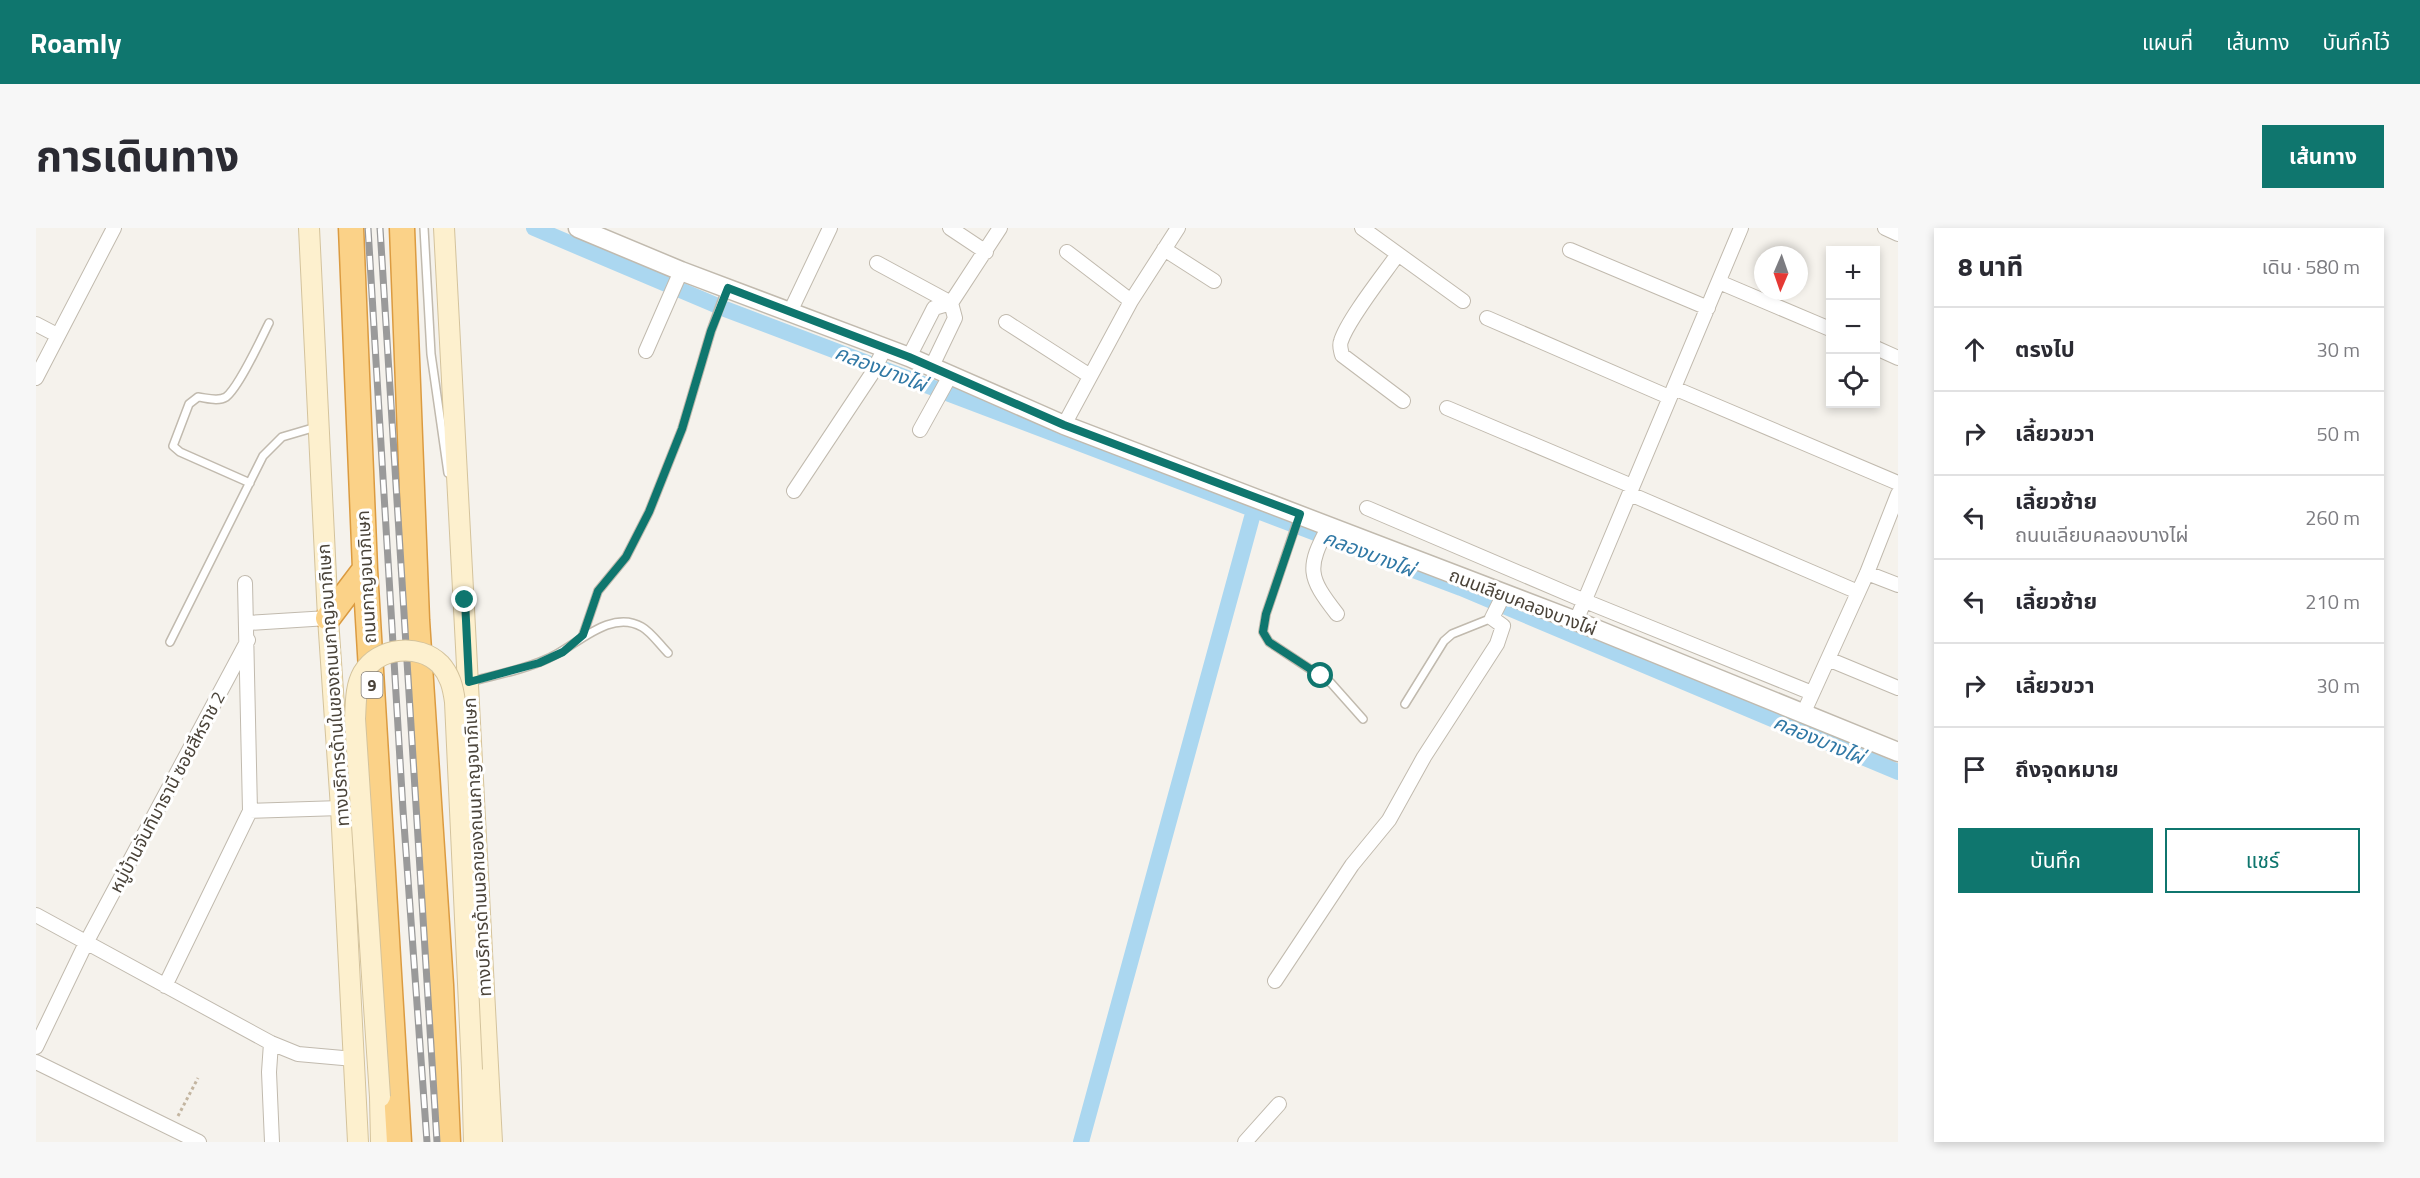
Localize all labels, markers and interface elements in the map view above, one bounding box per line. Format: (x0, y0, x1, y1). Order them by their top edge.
text: Roamly (30, 21, 121, 64)
text: แผนที่ (2142, 26, 2193, 58)
text: เส้นทาง (2226, 26, 2290, 58)
text: บันทึกไว้ (2323, 26, 2390, 58)
text: การเดินทาง (36, 123, 239, 187)
button: เส้นทาง (2262, 125, 2384, 188)
north arrow (1754, 246, 1808, 300)
map controls (1826, 246, 1880, 408)
button: + (1826, 246, 1880, 300)
text: 8 นาที (1958, 247, 2023, 286)
text: เดิน · 580 m (2262, 251, 2360, 282)
button: − (1826, 300, 1880, 354)
text: ตรงไป (2015, 332, 2075, 366)
icon: ahead (1958, 333, 1991, 366)
text: 30 m (2316, 334, 2360, 365)
water label: คลองบางไผ่ (831, 336, 934, 401)
button: locate (1826, 354, 1880, 408)
text: เลี้ยวขวา (2015, 416, 2095, 450)
icon: right (1958, 417, 1991, 450)
text: 50 m (2316, 418, 2360, 449)
text: เลี้ยวซ้าย (2015, 484, 2097, 518)
icon: left (1958, 501, 1991, 534)
text: 260 m (2305, 502, 2360, 533)
street label: ถนนกาญจนาภิเษก (349, 510, 383, 644)
text: ถนนเลียบคลองบางไผ่ (2015, 519, 2189, 550)
water label: คลองบางไผ่ (1319, 521, 1422, 586)
street label: ทางบริการด้านในของถนนกาญจนาภิเษก (310, 543, 356, 827)
street label: ถนนเลียบคลองบางไผ่ (1445, 561, 1601, 643)
text: เลี้ยวซ้าย (2015, 584, 2097, 618)
icon: left (1958, 585, 1991, 618)
route end (451, 586, 477, 612)
text: 210 m (2305, 586, 2360, 617)
route start (1307, 662, 1333, 688)
text: เลี้ยวขวา (2015, 668, 2095, 702)
icon: right (1958, 669, 1991, 702)
text: 30 m (2316, 670, 2360, 701)
road number: 9 (362, 672, 382, 698)
street label: หมู่บ้านจันทิมาธานี ซอยสีหราช 2 (102, 686, 232, 898)
street label: ทางบริการด้านนอกของถนนกาญจนาภิเษก (456, 697, 498, 997)
water label: คลองบางไผ่ (1769, 706, 1872, 773)
text: ถึงจุดหมาย (2015, 752, 2119, 786)
icon: arrive (1958, 753, 1991, 786)
button: บันทึก (1958, 828, 2153, 893)
button: แชร์ (2165, 828, 2360, 893)

